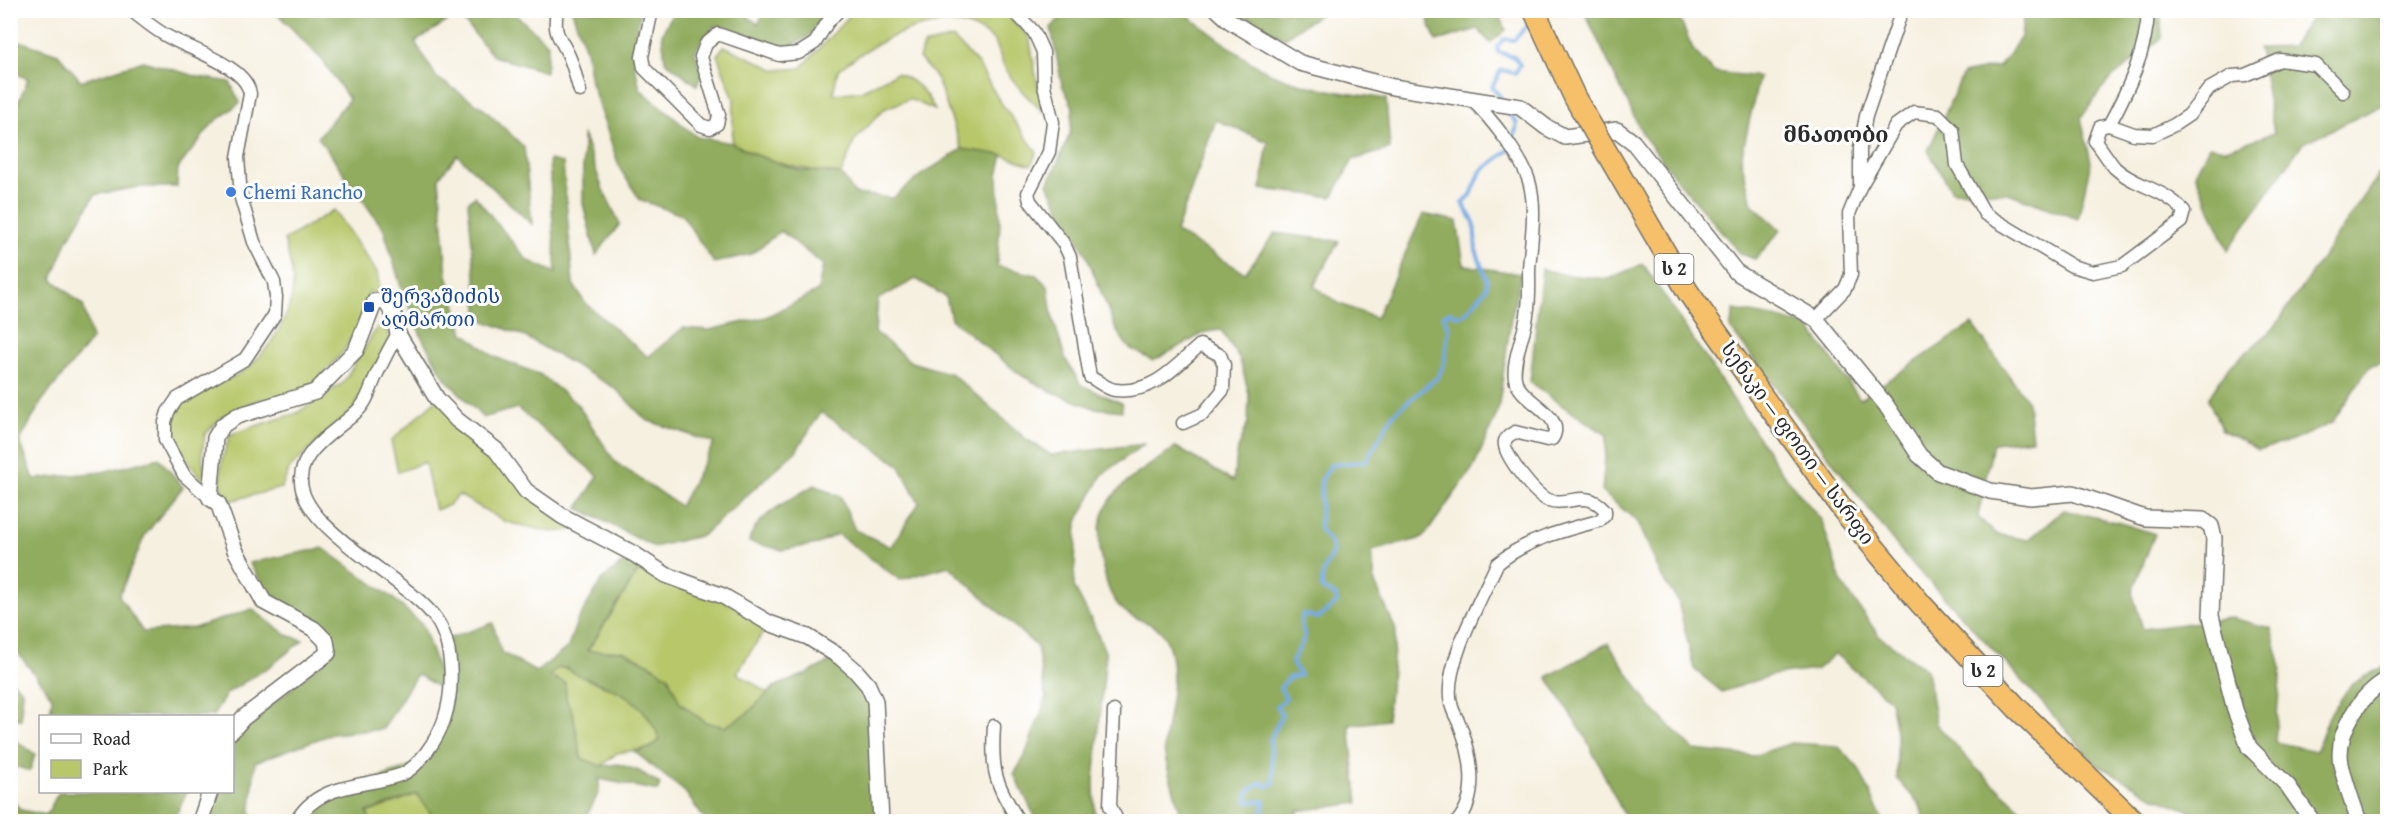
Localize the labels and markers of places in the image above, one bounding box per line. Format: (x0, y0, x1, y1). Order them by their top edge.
place label: Chemi Rancho (243, 177, 363, 206)
marker: Chemi Rancho (224, 185, 238, 199)
place label: შერვაშიძის აღმართი (381, 281, 500, 333)
marker: შერვაშიძის აღმართი (362, 300, 376, 314)

